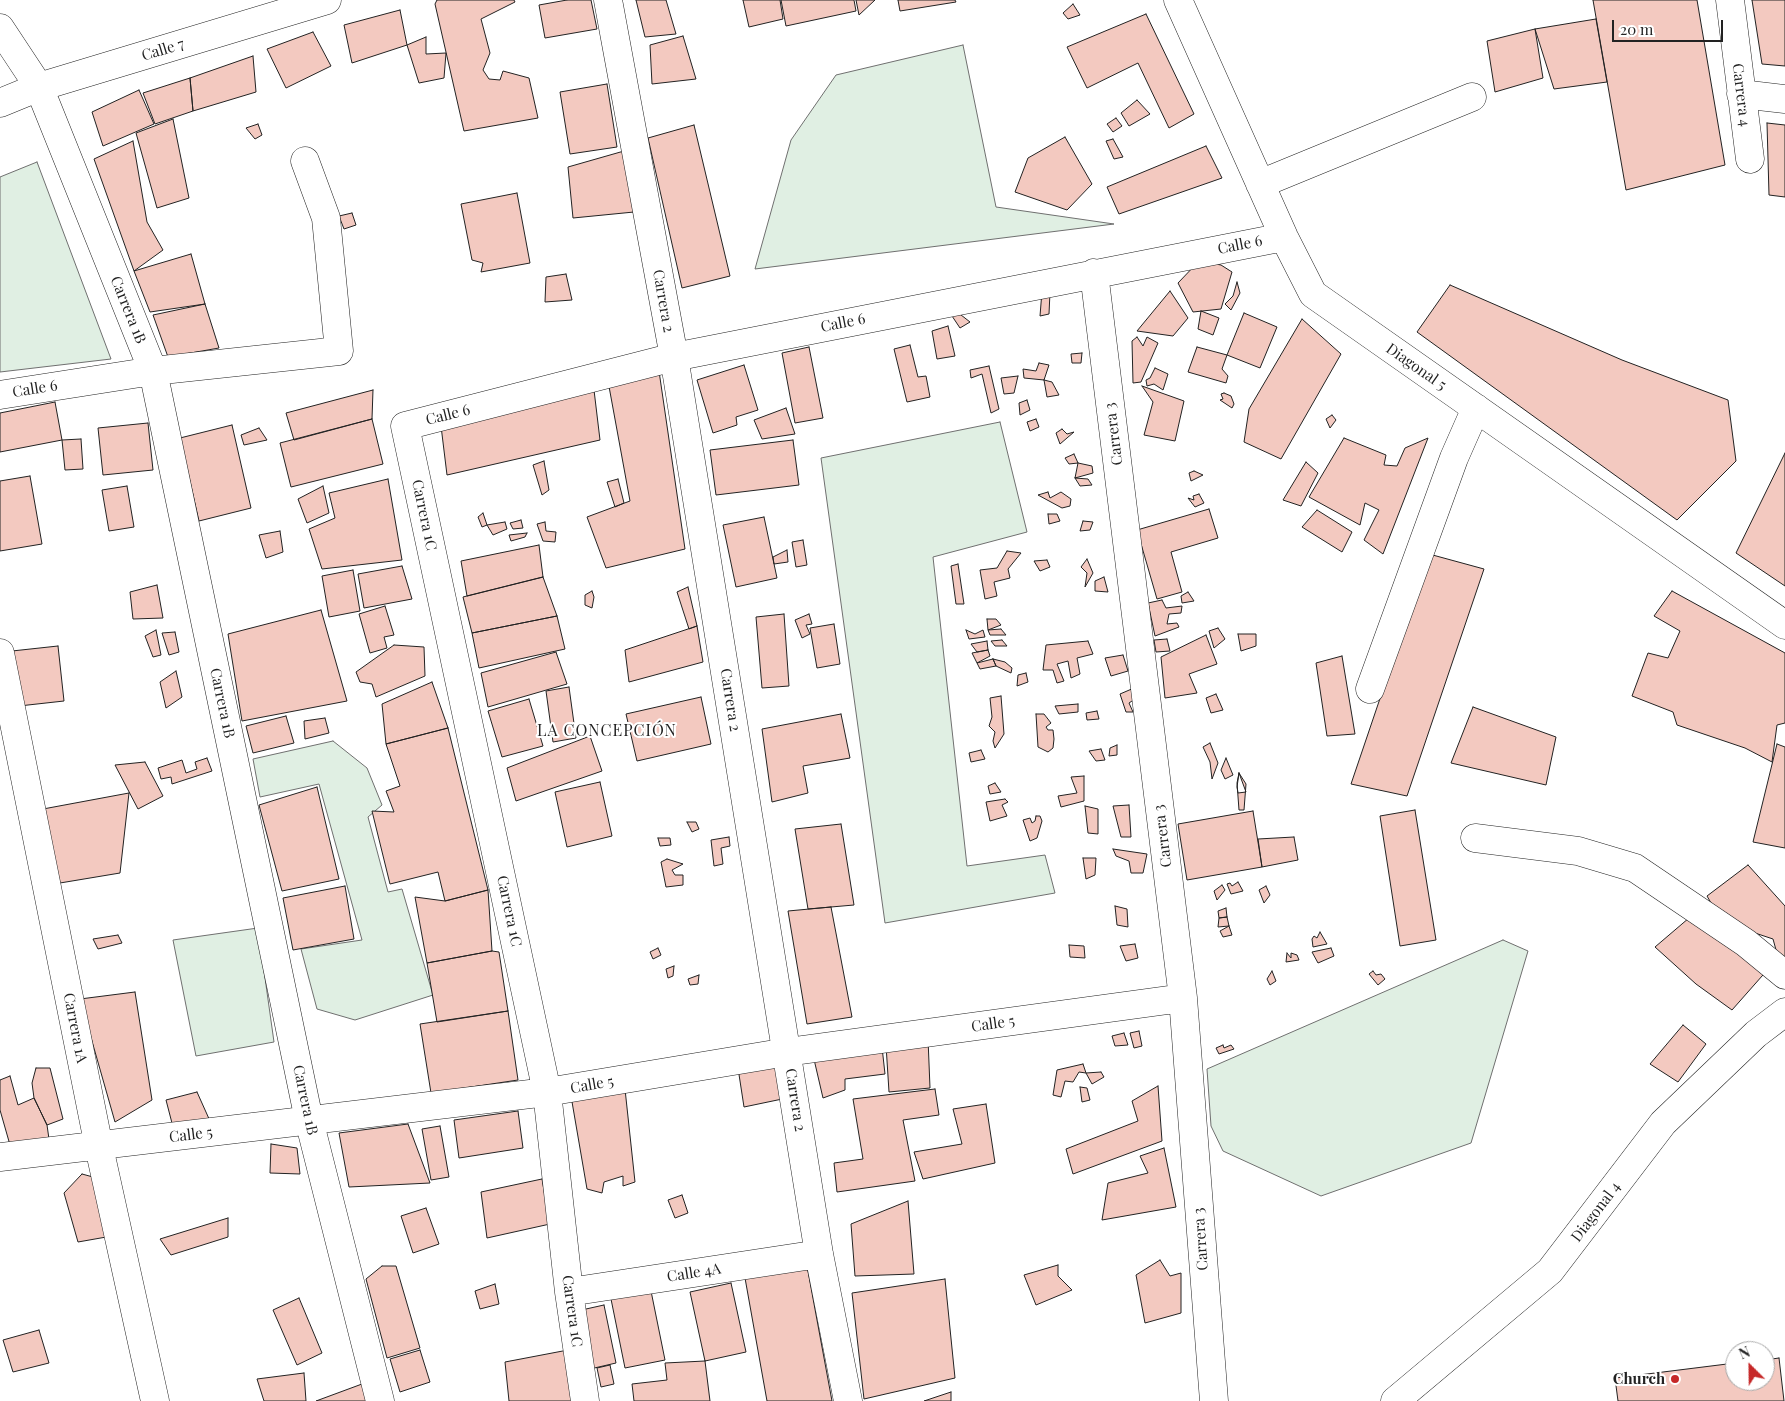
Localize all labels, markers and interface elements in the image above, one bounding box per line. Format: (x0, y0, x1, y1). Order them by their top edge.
scale bar (1615, 10, 1726, 42)
text: 20 m (1620, 19, 1653, 39)
street label: Calle 7 (140, 35, 186, 65)
street label: Carrera 4 (1728, 62, 1754, 128)
street label: Calle 6 (1216, 232, 1264, 258)
street label: Carrera 2 (649, 268, 677, 334)
street label: Carrera 1B (106, 274, 150, 346)
street label: Calle 6 (819, 310, 867, 336)
street label: Diagonal 5 (1382, 340, 1450, 394)
street label: Calle 6 (11, 377, 59, 401)
street label: Calle 6 (424, 401, 472, 429)
street label: Carrera 3 (1101, 402, 1127, 466)
street label: Carrera 1C (408, 478, 440, 552)
street label: Carrera 1B (206, 666, 238, 740)
street label: Carrera 2 (716, 667, 744, 733)
district label: LA CONCEPCIÓN (535, 721, 679, 741)
street label: Carrera 3 (1150, 804, 1176, 868)
street label: Carrera 1C (493, 874, 525, 948)
street label: Carrera 1A (59, 991, 91, 1065)
street label: Calle 5 (970, 1012, 1016, 1036)
street label: Carrera 1B (289, 1063, 321, 1137)
street label: Carrera 2 (781, 1067, 809, 1133)
street label: Calle 5 (569, 1072, 615, 1098)
street label: Calle 5 (168, 1123, 214, 1147)
street label: Diagonal 4 (1568, 1178, 1624, 1246)
street label: Carrera 3 (1190, 1207, 1212, 1271)
street label: Calle 4A (666, 1260, 722, 1286)
street label: Carrera 1C (558, 1274, 586, 1348)
north arrow (1725, 1341, 1775, 1391)
text: N (1736, 1342, 1753, 1363)
place label: Church (1613, 1370, 1665, 1388)
marker: Church (1669, 1373, 1681, 1385)

